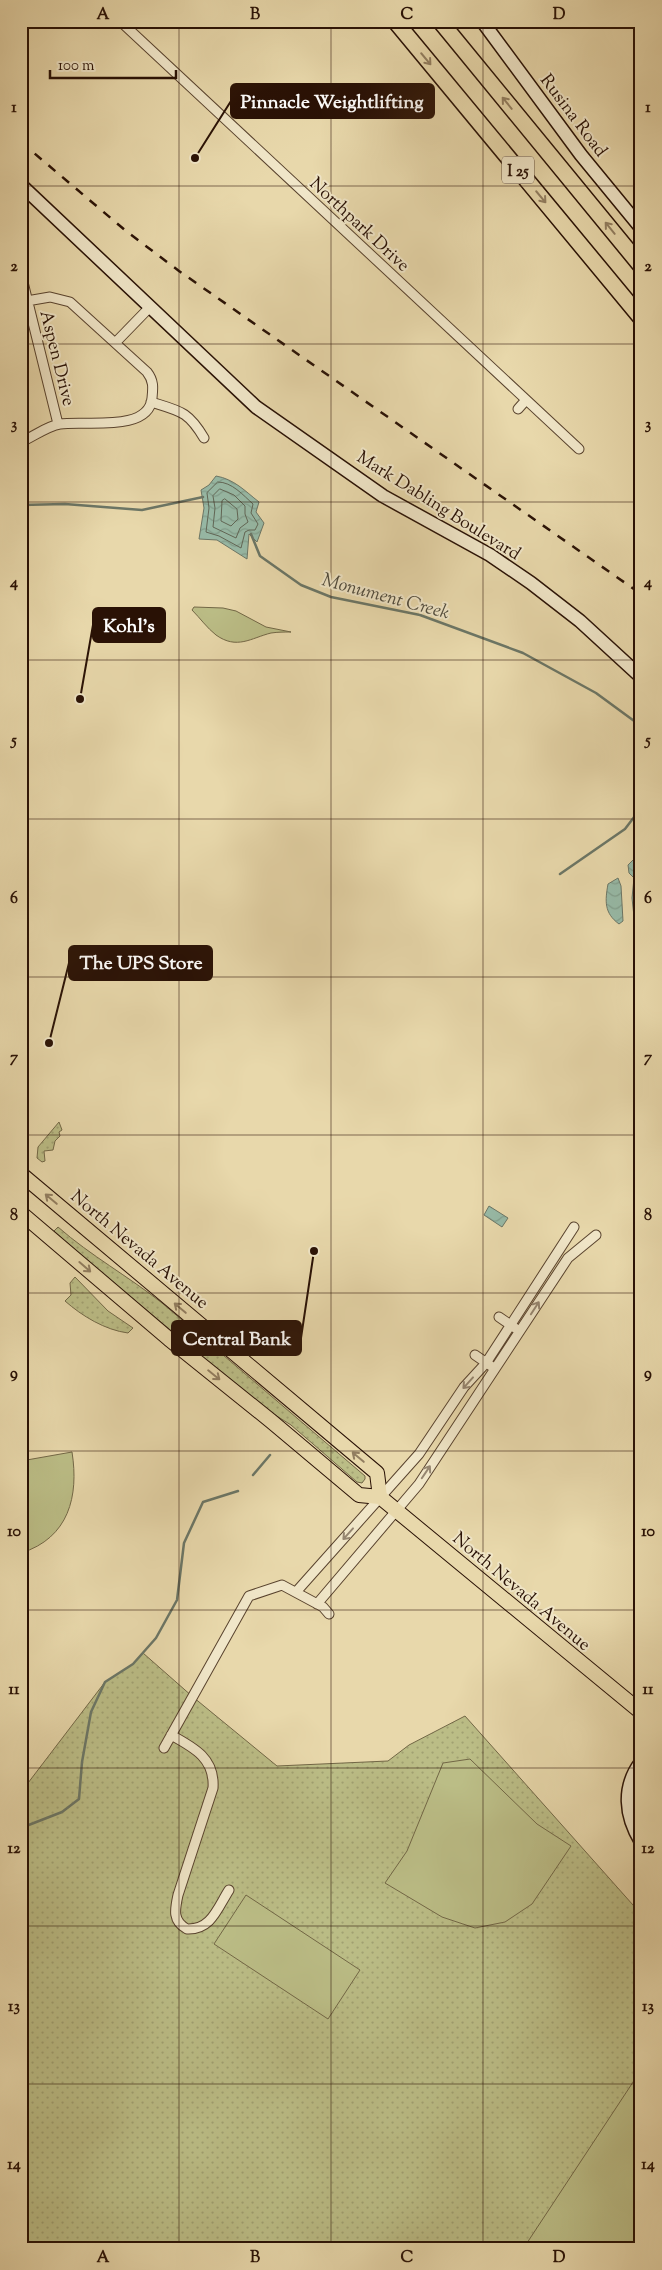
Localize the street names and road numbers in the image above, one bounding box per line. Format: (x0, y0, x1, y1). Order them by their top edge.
street label: Rusina Road (532, 69, 612, 163)
road number: I 25 (502, 156, 534, 184)
street label: Northpark Drive (303, 172, 415, 279)
street label: Aspen Drive (32, 308, 81, 409)
street label: Mark Dabling Boulevard (351, 446, 525, 568)
street label: North Nevada Avenue (64, 1185, 213, 1316)
street label: North Nevada Avenue (446, 1527, 595, 1658)

